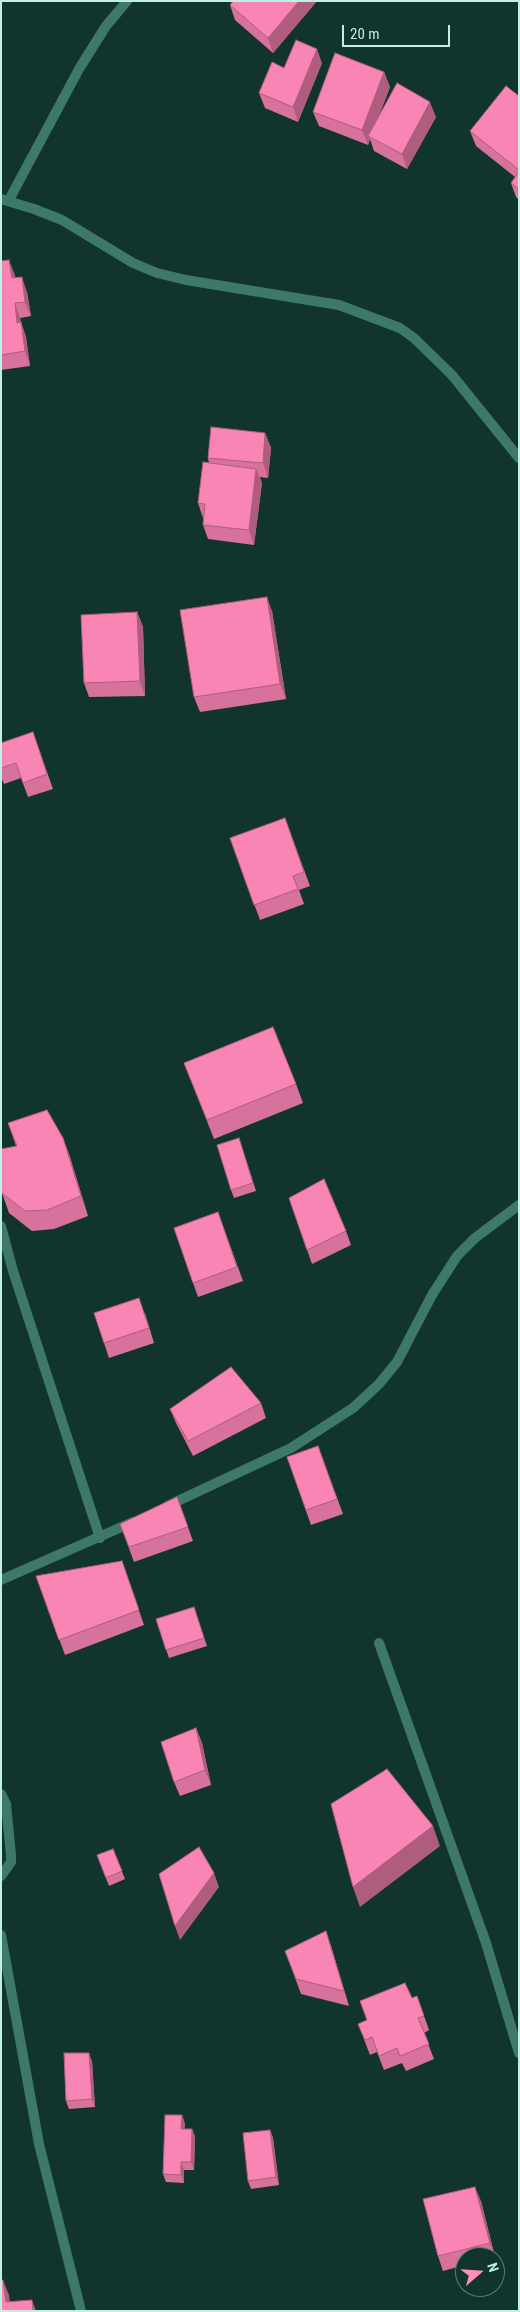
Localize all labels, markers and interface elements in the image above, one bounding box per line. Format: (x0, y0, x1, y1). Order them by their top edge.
scale bar (345, 15, 452, 47)
text: 20 m (350, 25, 380, 43)
north arrow (455, 2247, 505, 2297)
text: N (484, 2261, 502, 2274)

